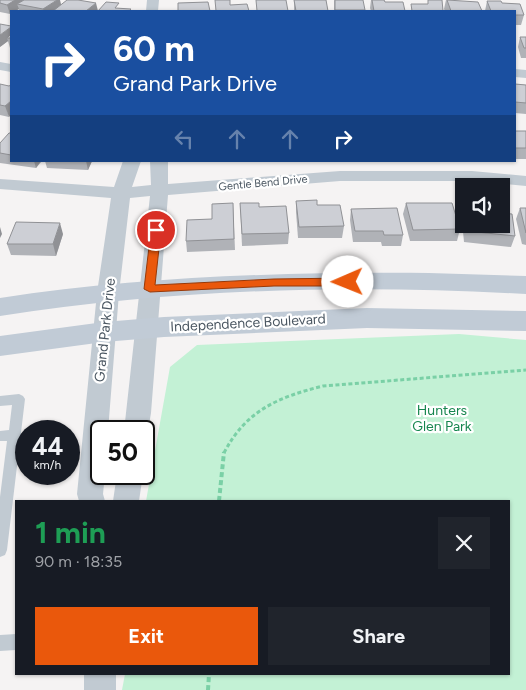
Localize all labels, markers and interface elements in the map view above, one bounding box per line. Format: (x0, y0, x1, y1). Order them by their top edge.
text: 60 m (113, 28, 195, 70)
icon: right (30, 30, 95, 95)
text: Grand Park Drive (113, 70, 277, 97)
icon: left (170, 125, 198, 153)
icon: ahead (223, 125, 251, 153)
icon: ahead (276, 125, 304, 153)
icon: right (329, 125, 357, 153)
street label: Gentle Bend Drive (218, 173, 308, 193)
map controls (455, 178, 510, 233)
button: sound (455, 178, 510, 233)
pin (135, 209, 177, 251)
icon: arrive (142, 216, 170, 244)
position arrow (321, 255, 373, 307)
street label: Grand Park Drive (91, 277, 119, 383)
street label: Independence Boulevard (170, 310, 326, 336)
park label: Hunters Glen Park (412, 402, 472, 435)
speed limit sign: 50 (90, 420, 155, 485)
text: 44 (32, 431, 63, 461)
text: km/h (34, 458, 61, 472)
text: 1 min (35, 514, 106, 551)
button: close (438, 517, 490, 569)
text: 90 m · 18:35 (35, 552, 122, 571)
button: Exit (35, 607, 258, 665)
button: Share (268, 607, 490, 665)

